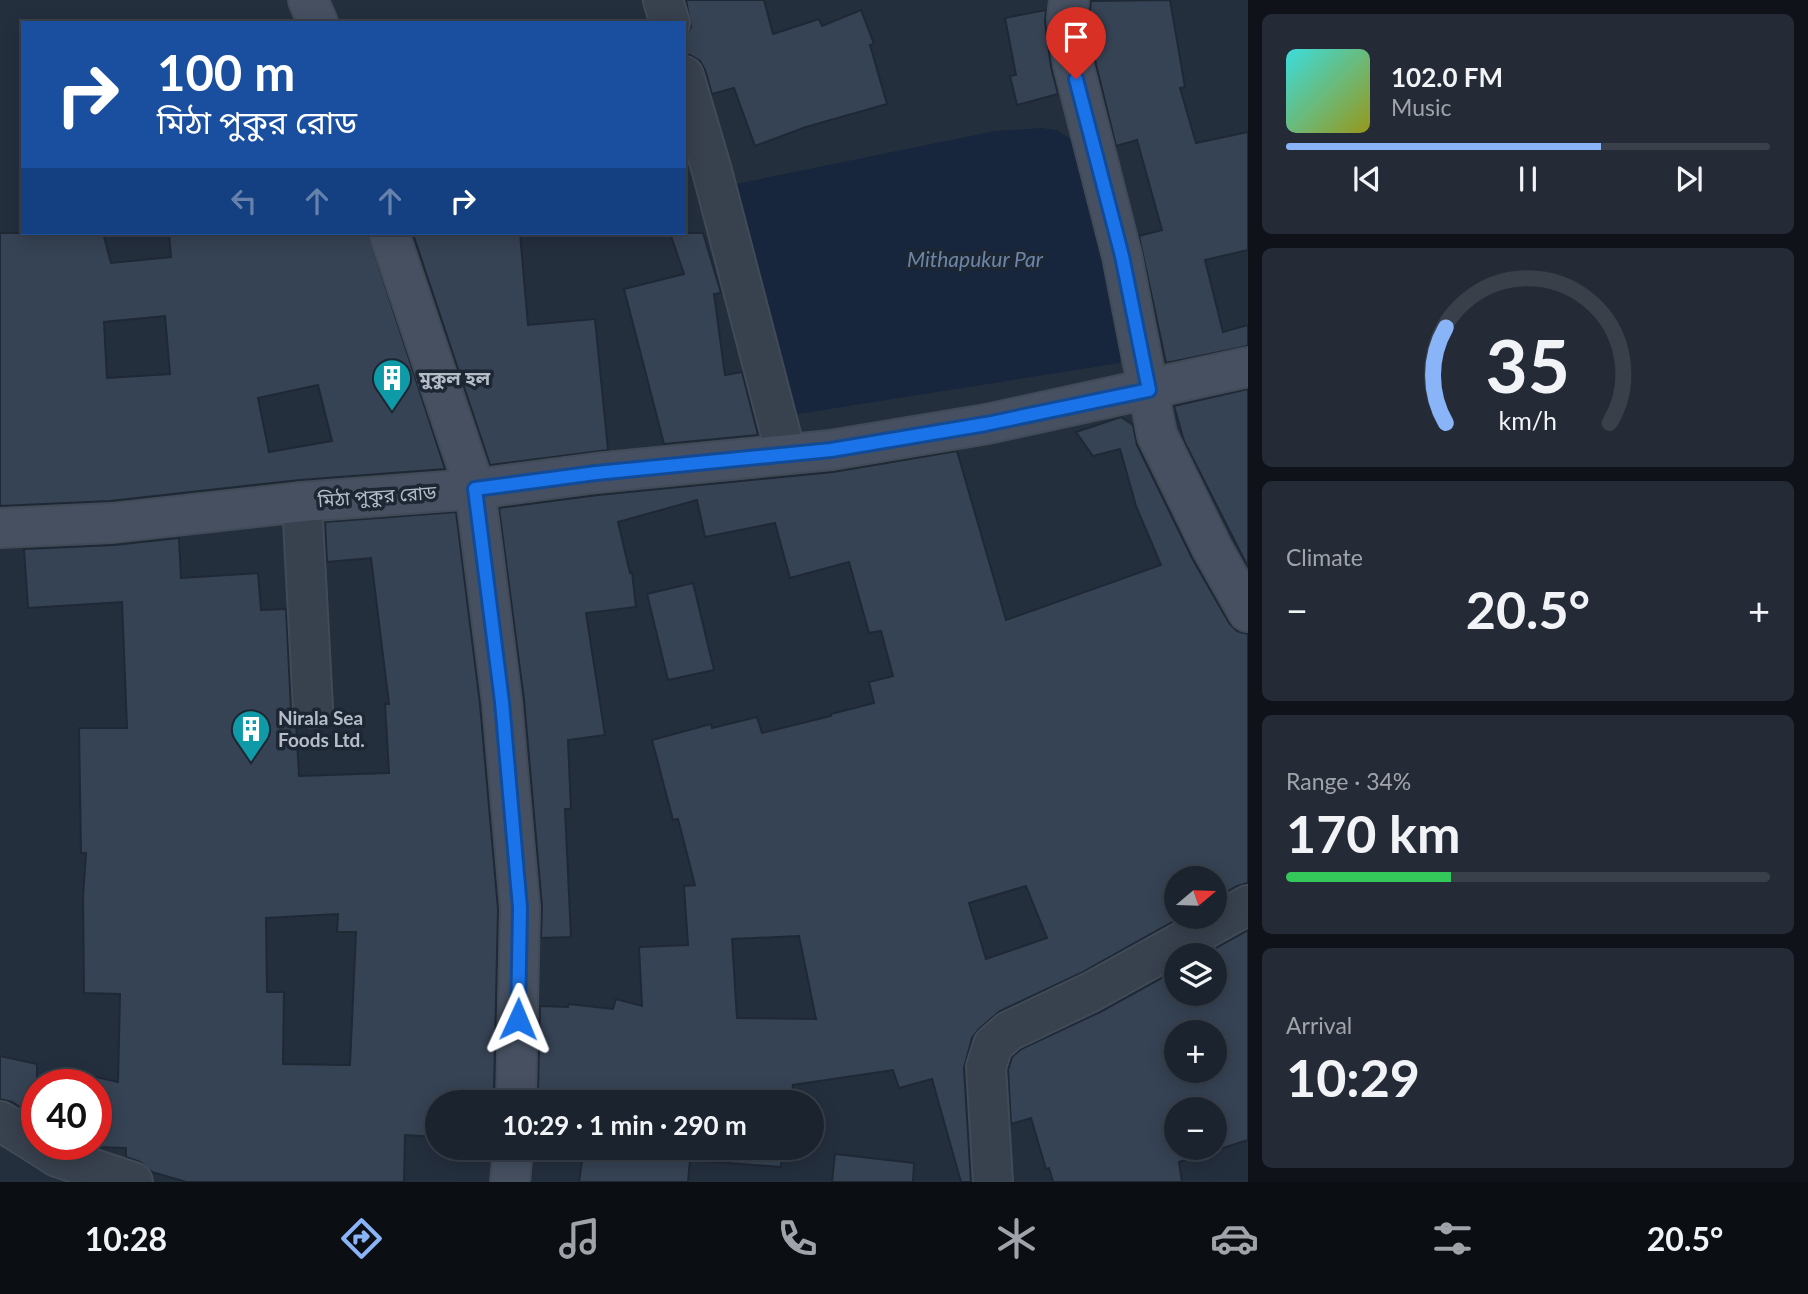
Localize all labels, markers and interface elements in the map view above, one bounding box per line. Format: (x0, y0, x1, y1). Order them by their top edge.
pin (1046, 7, 1106, 79)
icon: arrive (1057, 18, 1095, 56)
text: 100 m (157, 43, 295, 101)
icon: right (42, 49, 133, 140)
text: 102.0 FM (1391, 61, 1503, 93)
text: Music (1391, 93, 1451, 121)
text: মিঠা পুকুর রোড (157, 102, 357, 141)
icon: previous (1348, 160, 1386, 198)
icon: pause (1509, 160, 1547, 198)
icon: next (1670, 160, 1708, 198)
icon: left (225, 182, 263, 220)
icon: ahead (298, 182, 336, 220)
icon: ahead (371, 182, 409, 220)
icon: right (444, 182, 482, 220)
water label: Mithapukur Par (907, 246, 1044, 271)
text: 35 (1486, 322, 1570, 410)
building icon: মুকুল হল (371, 357, 413, 412)
place label: মুকুল হল (418, 366, 491, 390)
text: km/h (1499, 405, 1557, 435)
street label: মিঠা পুকুর রোড (316, 480, 438, 512)
text: Climate (1286, 543, 1363, 571)
text: 20.5° (1466, 578, 1590, 640)
text: − (1286, 587, 1308, 633)
text: + (1748, 587, 1770, 633)
place label: Nirala Sea Foods Ltd. (278, 706, 365, 751)
building icon: Nirala Sea Foods Ltd. (230, 708, 272, 763)
text: Range · 34% (1286, 767, 1411, 795)
text: 170 km (1286, 802, 1460, 864)
north arrow (1164, 866, 1227, 929)
map controls (1164, 866, 1227, 1160)
button: layers (1164, 943, 1227, 1006)
position arrow (481, 982, 555, 1056)
text: Arrival (1286, 1011, 1352, 1039)
button: + (1164, 1020, 1227, 1083)
text: 10:29 (1286, 1046, 1420, 1108)
speed limit sign: 40 (21, 1069, 112, 1160)
button: − (1164, 1097, 1227, 1160)
text: 10:29 · 1 min · 290 m (502, 1109, 747, 1141)
icon: directions (337, 1214, 386, 1263)
icon: music (555, 1214, 604, 1263)
icon: phone (773, 1214, 822, 1263)
icon: climate (992, 1214, 1041, 1263)
icon: car (1210, 1214, 1259, 1263)
icon: filters (1428, 1214, 1477, 1263)
text: 10:28 (85, 1219, 167, 1258)
text: 20.5° (1647, 1219, 1723, 1258)

